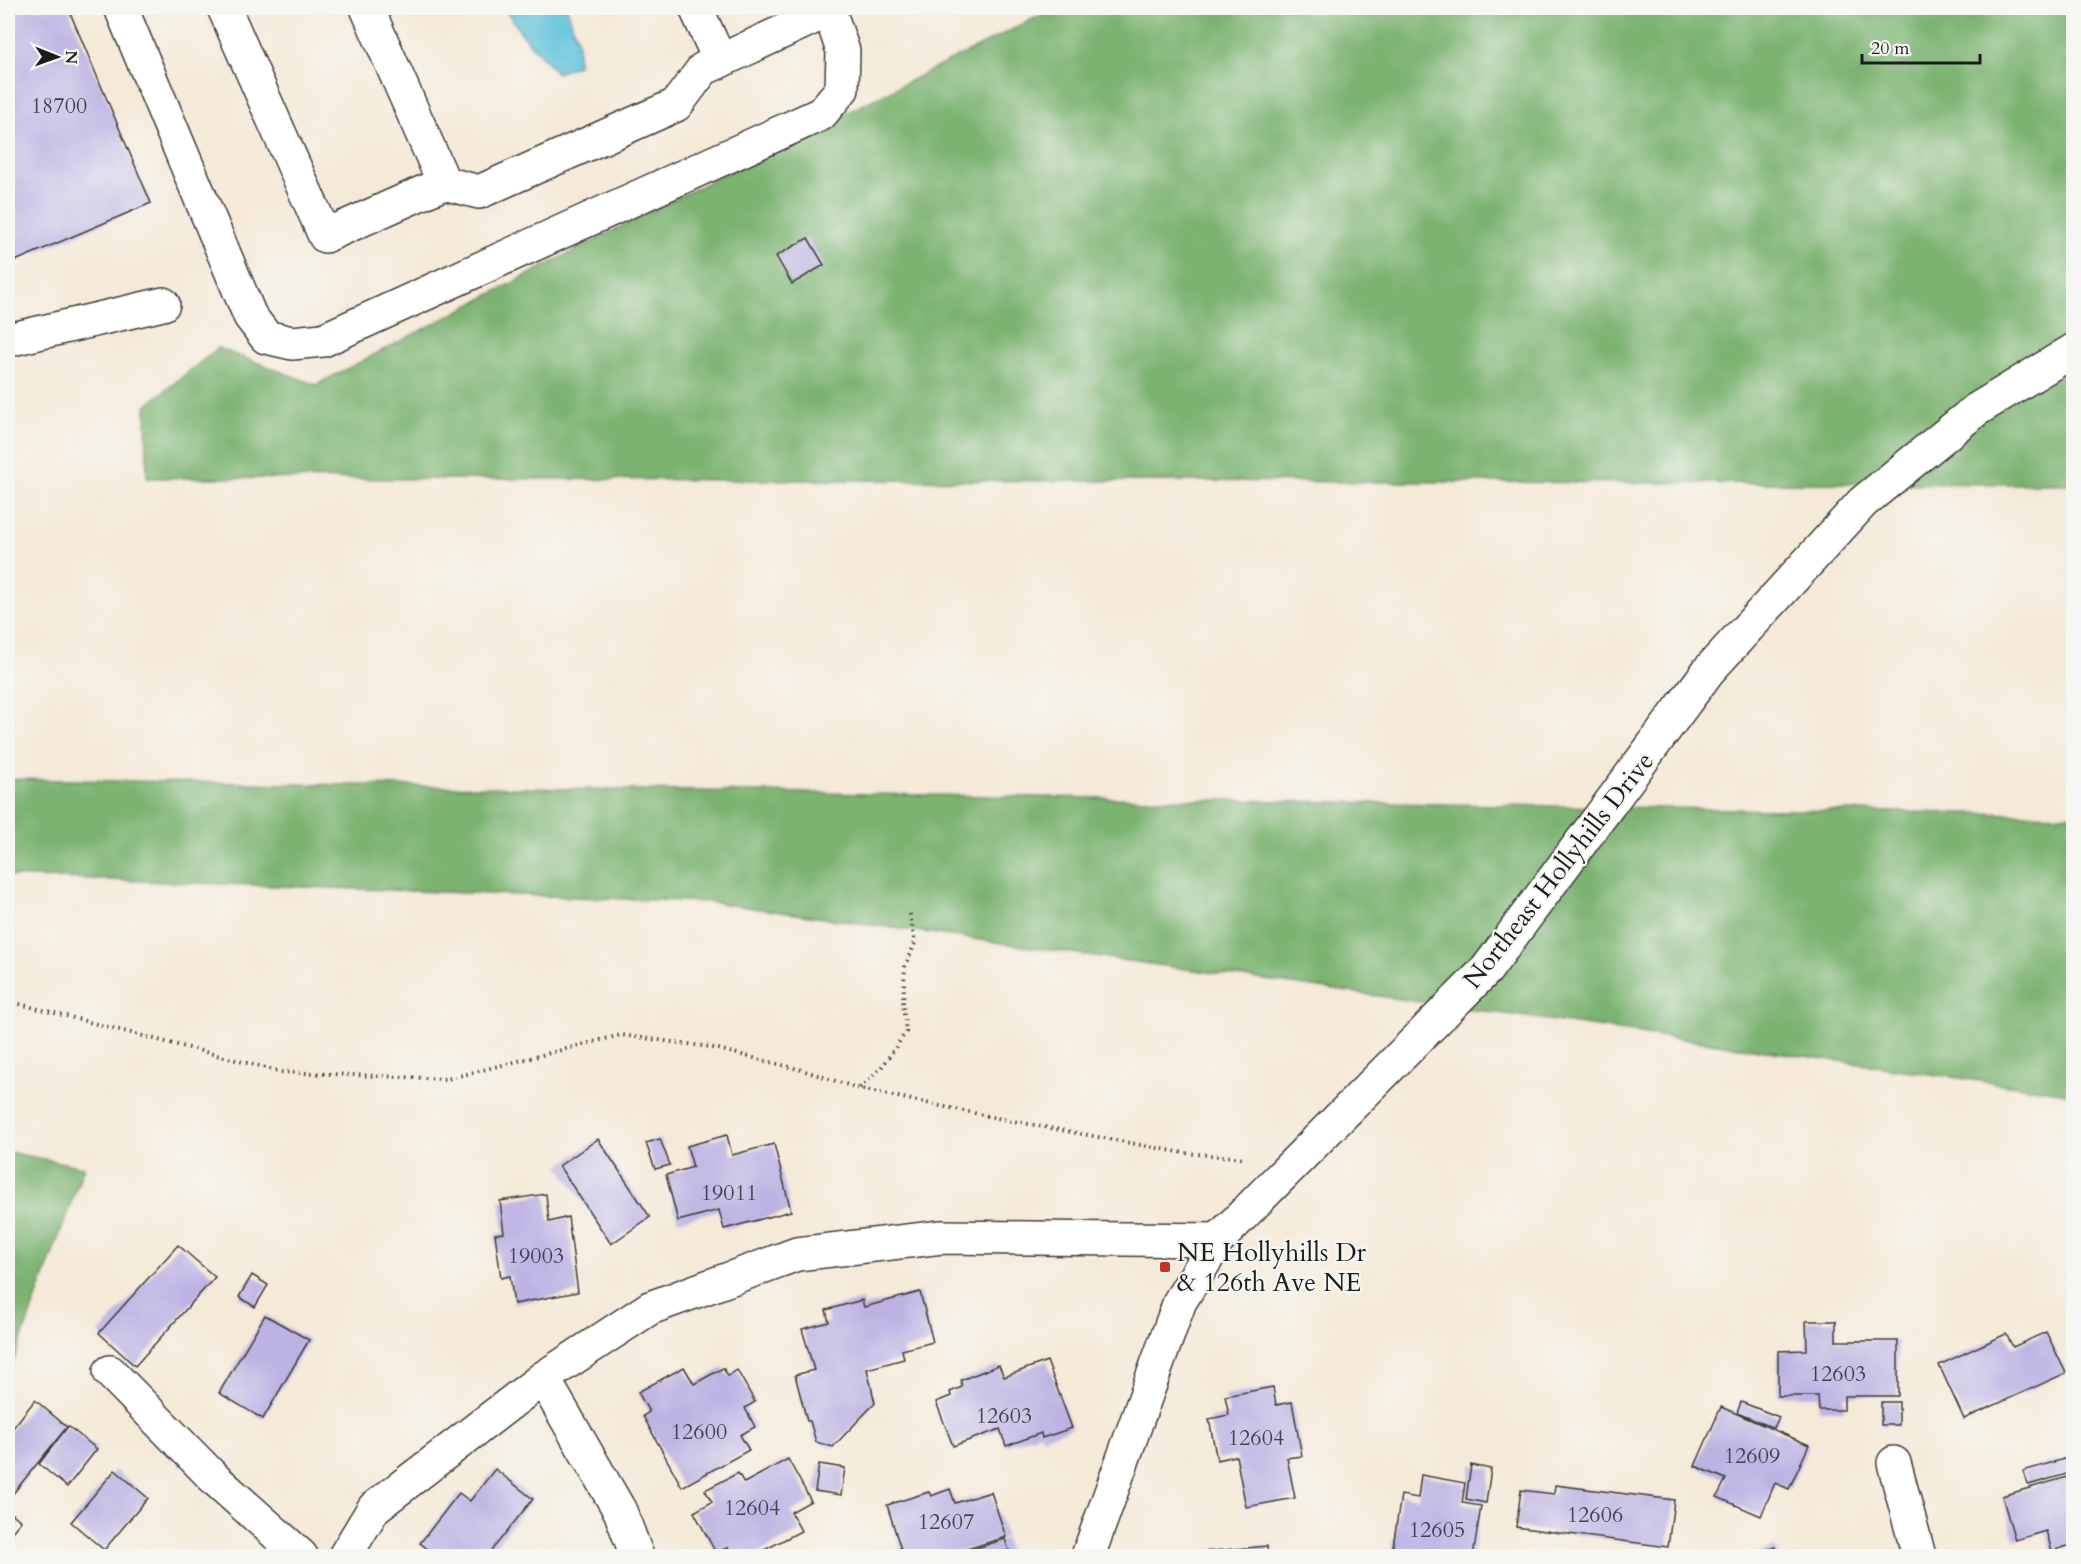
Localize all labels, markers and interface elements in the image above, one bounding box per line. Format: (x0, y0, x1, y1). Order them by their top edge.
north arrow (27, 27, 87, 87)
scale bar (1862, 27, 1980, 65)
text: 20 m (1871, 36, 1910, 61)
text: N (60, 50, 82, 64)
house number: 18700 (31, 91, 87, 121)
street label: Northeast Hollyhills Drive (1455, 745, 1662, 996)
house number: 19011 (701, 1178, 757, 1208)
place label: NE Hollyhills Dr & 126th Ave NE (1177, 1235, 1367, 1300)
house number: 19003 (508, 1241, 564, 1271)
marker: NE Hollyhills Dr & 126th Ave NE (1158, 1260, 1172, 1274)
house number: 12603 (1810, 1359, 1866, 1389)
house number: 12603 (976, 1401, 1032, 1431)
house number: 12600 (671, 1417, 727, 1447)
house number: 12604 (1228, 1423, 1284, 1453)
house number: 12609 (1724, 1441, 1780, 1471)
house number: 12604 (724, 1493, 780, 1523)
house number: 12606 (1567, 1500, 1623, 1530)
house number: 12607 (918, 1507, 974, 1537)
house number: 12605 (1409, 1515, 1465, 1545)

